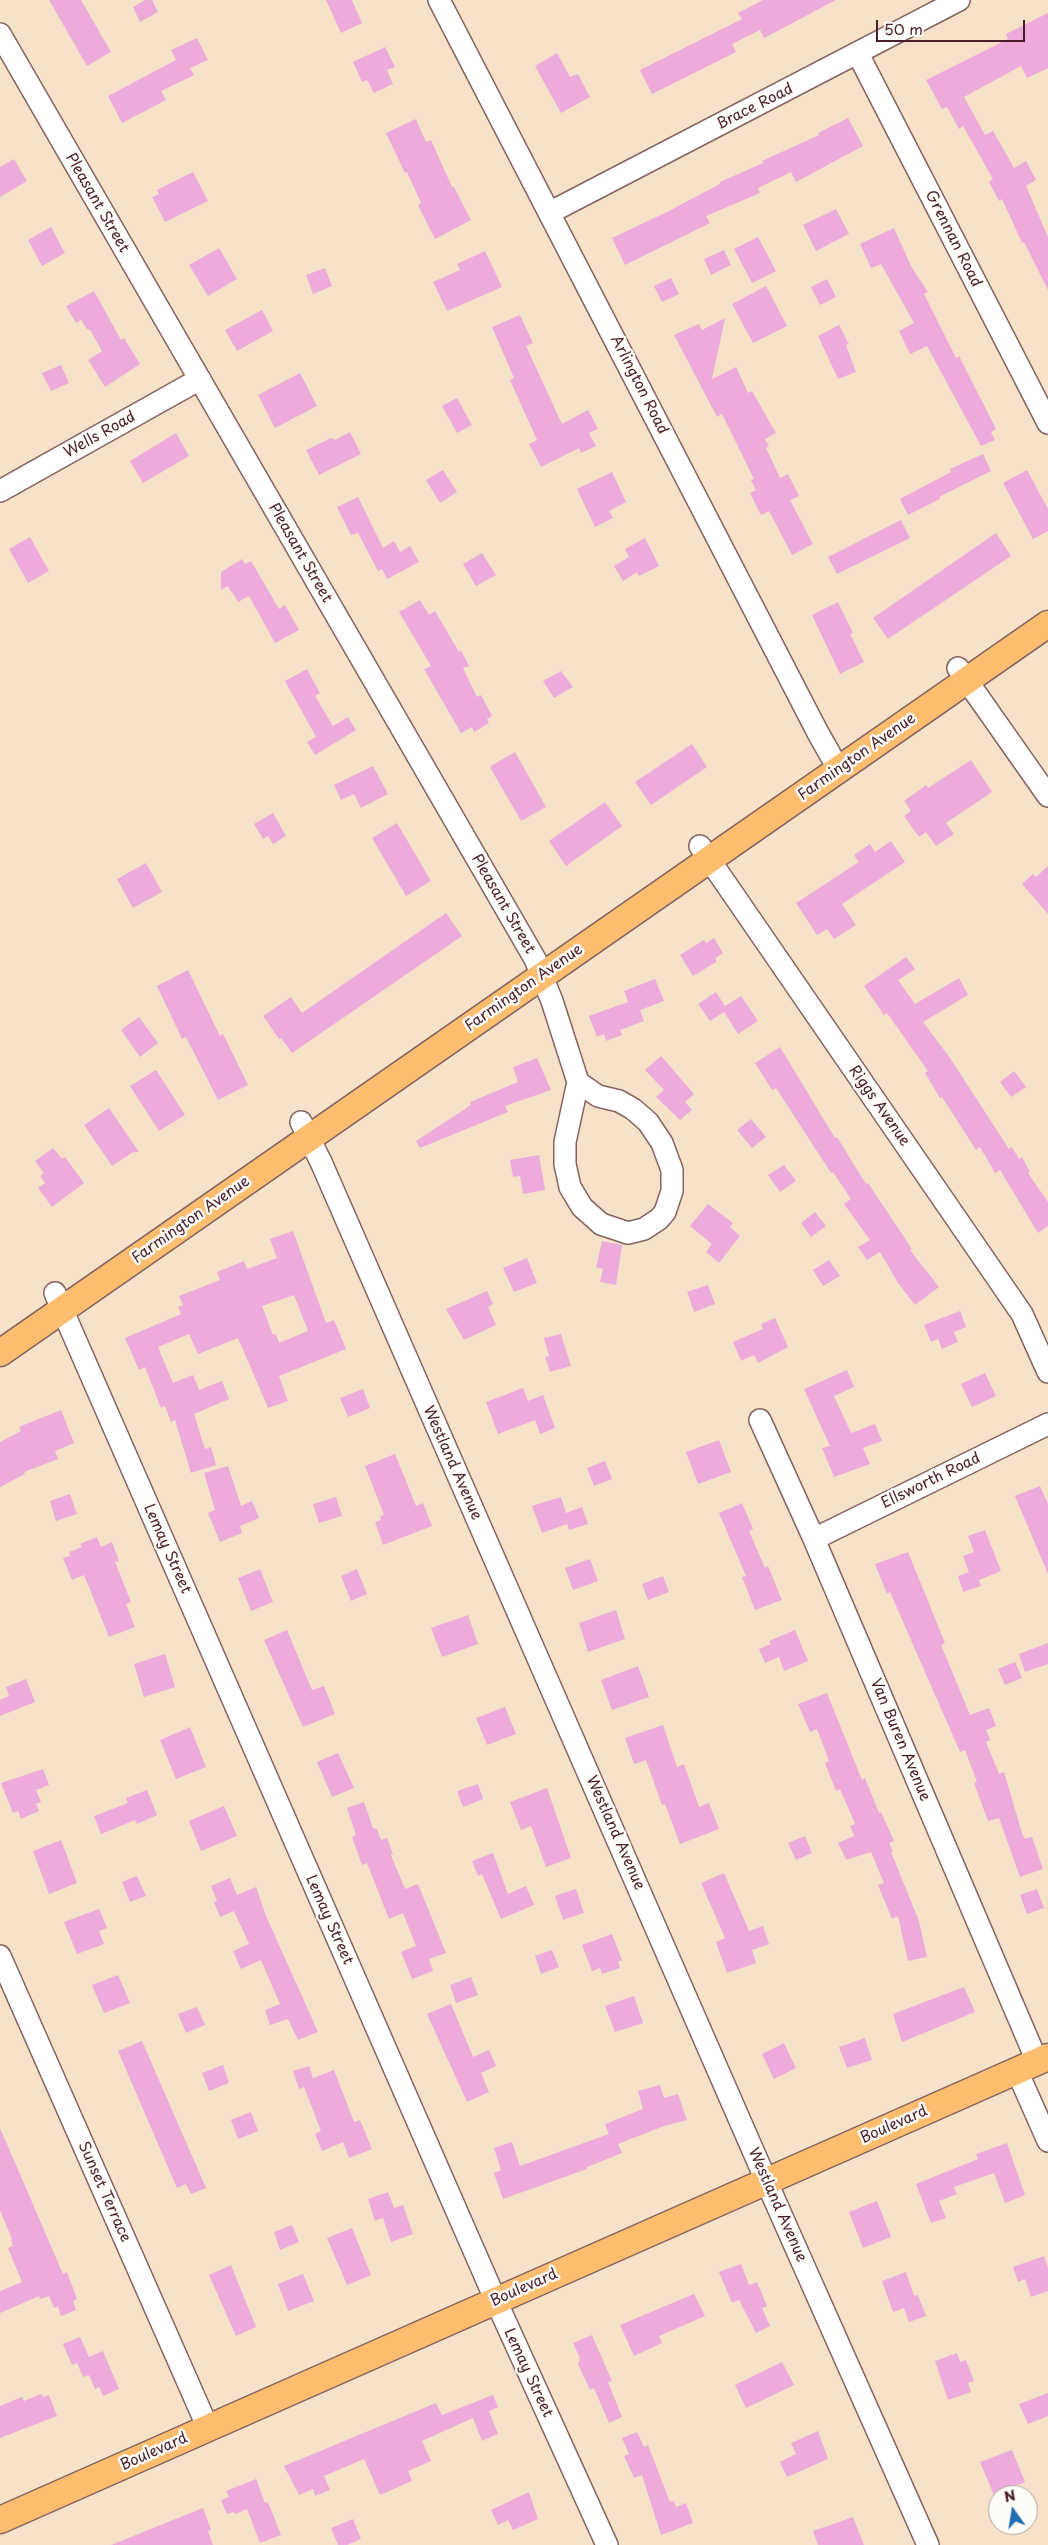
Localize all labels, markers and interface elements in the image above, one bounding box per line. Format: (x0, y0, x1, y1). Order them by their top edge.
scale bar (878, 10, 1027, 42)
text: 50 m (884, 17, 923, 40)
street label: Brace Road (714, 80, 796, 134)
street label: Pleasant Street (61, 150, 133, 256)
street label: Grennan Road (921, 188, 985, 290)
street label: Arlington Road (606, 333, 672, 437)
street label: Wells Road (61, 408, 139, 462)
street label: Pleasant Street (264, 500, 336, 606)
street label: Farmington Avenue (795, 710, 919, 804)
street label: Pleasant Street (467, 851, 539, 957)
street label: Farmington Avenue (462, 941, 586, 1035)
street label: Riggs Avenue (845, 1062, 913, 1150)
street label: Farmington Avenue (129, 1173, 253, 1267)
street label: Westland Avenue (419, 1403, 485, 1523)
street label: Ellsworth Road (879, 1449, 983, 1513)
street label: Lemay Street (139, 1501, 195, 1597)
street label: Van Buren Avenue (866, 1676, 934, 1804)
street label: Westland Avenue (582, 1773, 648, 1893)
street label: Lemay Street (301, 1872, 357, 1968)
street label: Boulevard (858, 2102, 930, 2148)
street label: Sunset Terrace (74, 2139, 134, 2245)
street label: Westland Avenue (744, 2145, 810, 2265)
street label: Boulevard (488, 2265, 560, 2311)
street label: Lemay Street (500, 2326, 556, 2420)
street label: Boulevard (118, 2429, 190, 2475)
text: N (1002, 2484, 1018, 2507)
north arrow (988, 2485, 1038, 2535)

